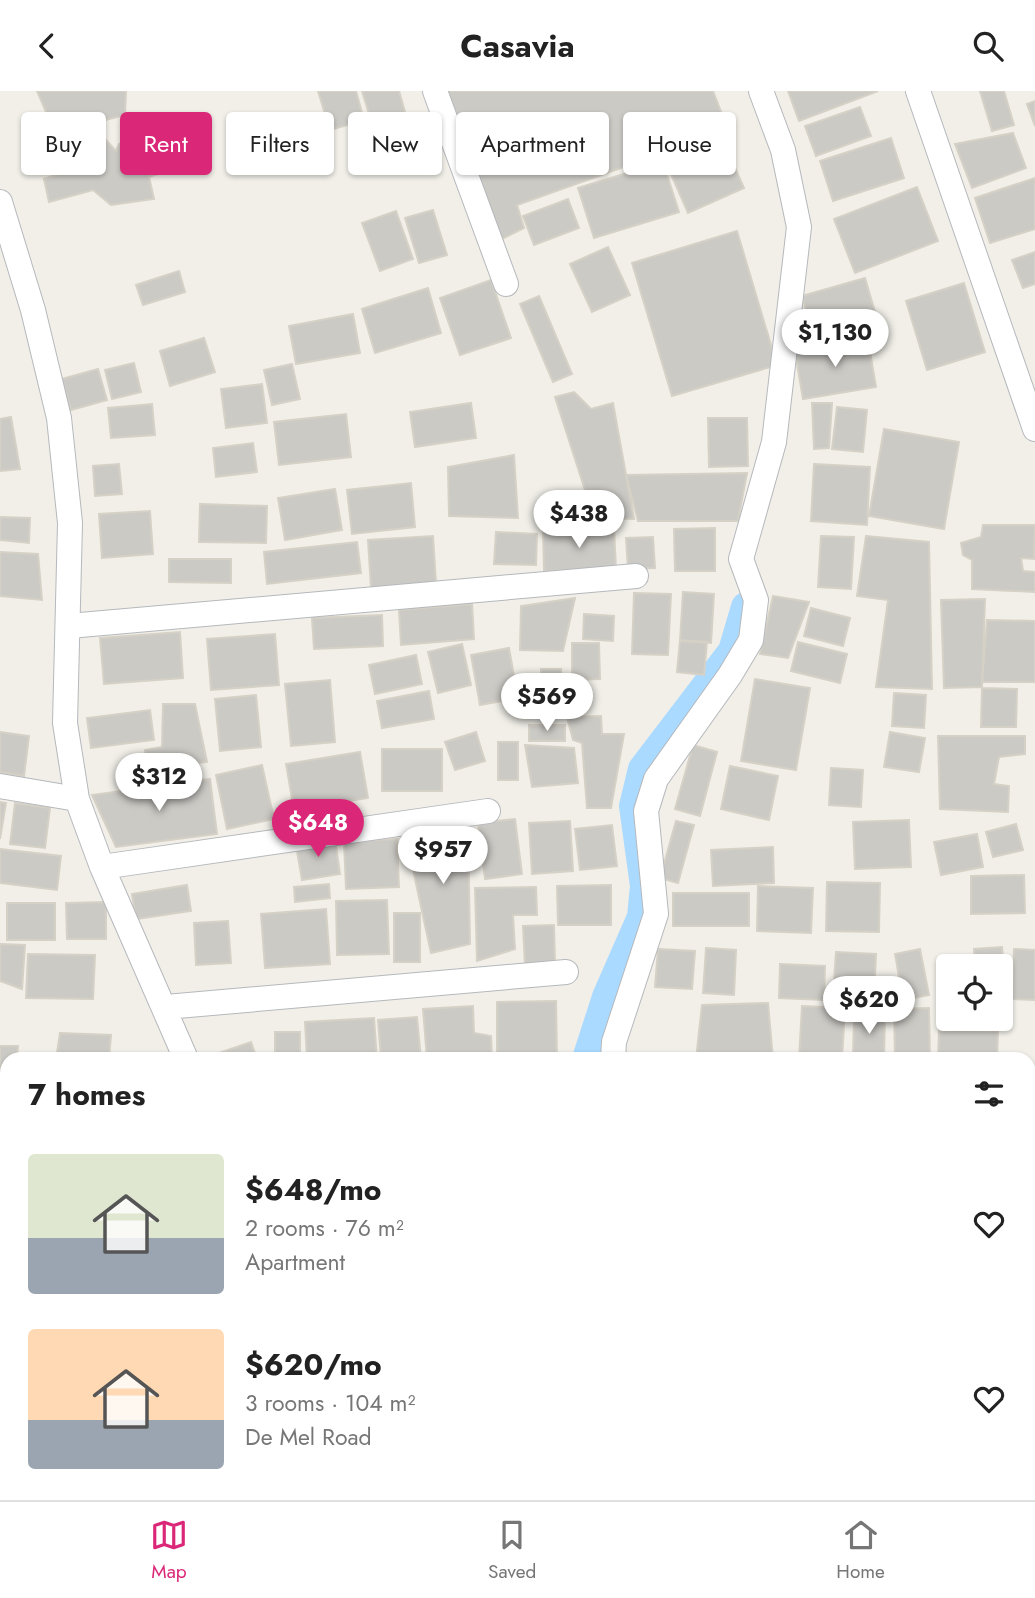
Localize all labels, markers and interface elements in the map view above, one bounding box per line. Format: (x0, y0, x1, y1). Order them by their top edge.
text: Casavia (460, 23, 575, 69)
icon: back (28, 27, 66, 65)
icon: search (969, 27, 1007, 65)
chip: Buy (21, 112, 106, 175)
chip: Rent (120, 112, 212, 175)
chip: Filters (226, 112, 334, 175)
chip: New (348, 112, 442, 175)
chip: Apartment (456, 112, 609, 175)
chip: House (623, 112, 736, 175)
pin: $1,130 (778, 309, 892, 369)
text: $1,130 (798, 315, 872, 349)
pin: $438 (538, 491, 620, 550)
text: $438 (549, 496, 609, 530)
pin: $569 (506, 673, 588, 733)
text: $569 (517, 679, 577, 713)
pin: $312 (118, 753, 200, 813)
text: $312 (131, 759, 187, 793)
pin: $648 (277, 799, 359, 859)
text: $648 (288, 805, 348, 839)
pin: $957 (402, 827, 484, 886)
text: $957 (414, 832, 472, 866)
map controls (936, 954, 1013, 1031)
button: locate (936, 954, 1013, 1031)
pin: $620 (828, 977, 910, 1036)
text: $620 (839, 982, 899, 1016)
text: 7 homes (28, 1073, 145, 1116)
icon: filters (970, 1075, 1008, 1113)
text: $648/mo (245, 1168, 381, 1211)
icon: home (84, 1182, 168, 1266)
icon: heart (970, 1205, 1008, 1243)
text: 2 rooms · 76 m² (245, 1211, 404, 1245)
text: Apartment (245, 1245, 345, 1279)
text: $620/mo (245, 1343, 382, 1386)
icon: home (84, 1357, 168, 1441)
icon: heart (970, 1380, 1008, 1418)
text: 3 rooms · 104 m² (245, 1386, 415, 1420)
text: De Mel Road (245, 1420, 372, 1454)
tab: Map (150, 1516, 188, 1585)
tab: Saved (488, 1516, 536, 1585)
tab: Home (836, 1516, 885, 1585)

